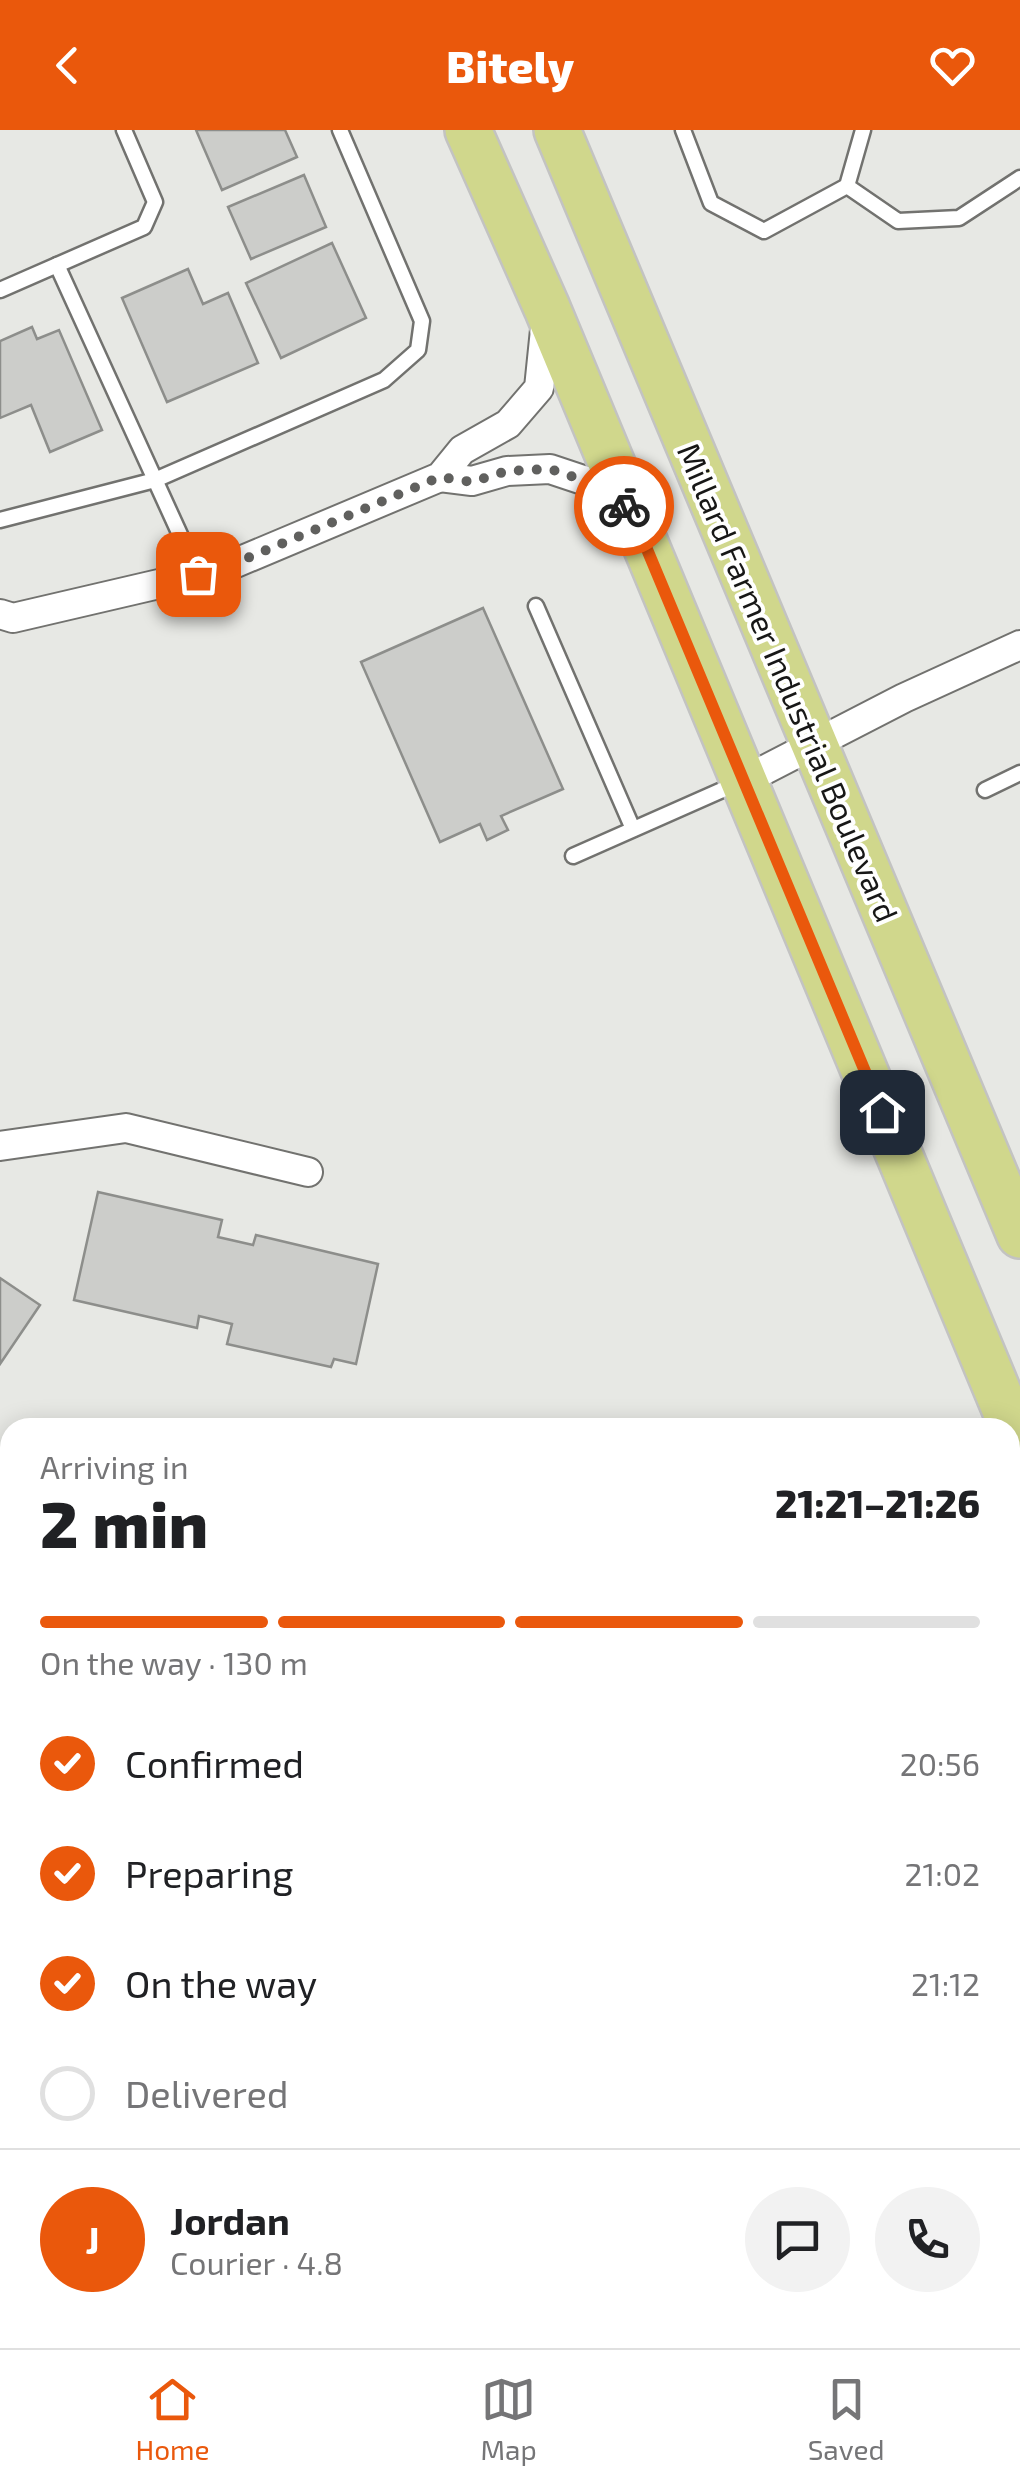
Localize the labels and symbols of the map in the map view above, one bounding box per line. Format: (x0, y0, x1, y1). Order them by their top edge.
street label: Millard Farmer Industrial Boulevard (671, 437, 907, 927)
courier (574, 456, 674, 556)
pin (156, 532, 241, 617)
pin (840, 1070, 925, 1155)

